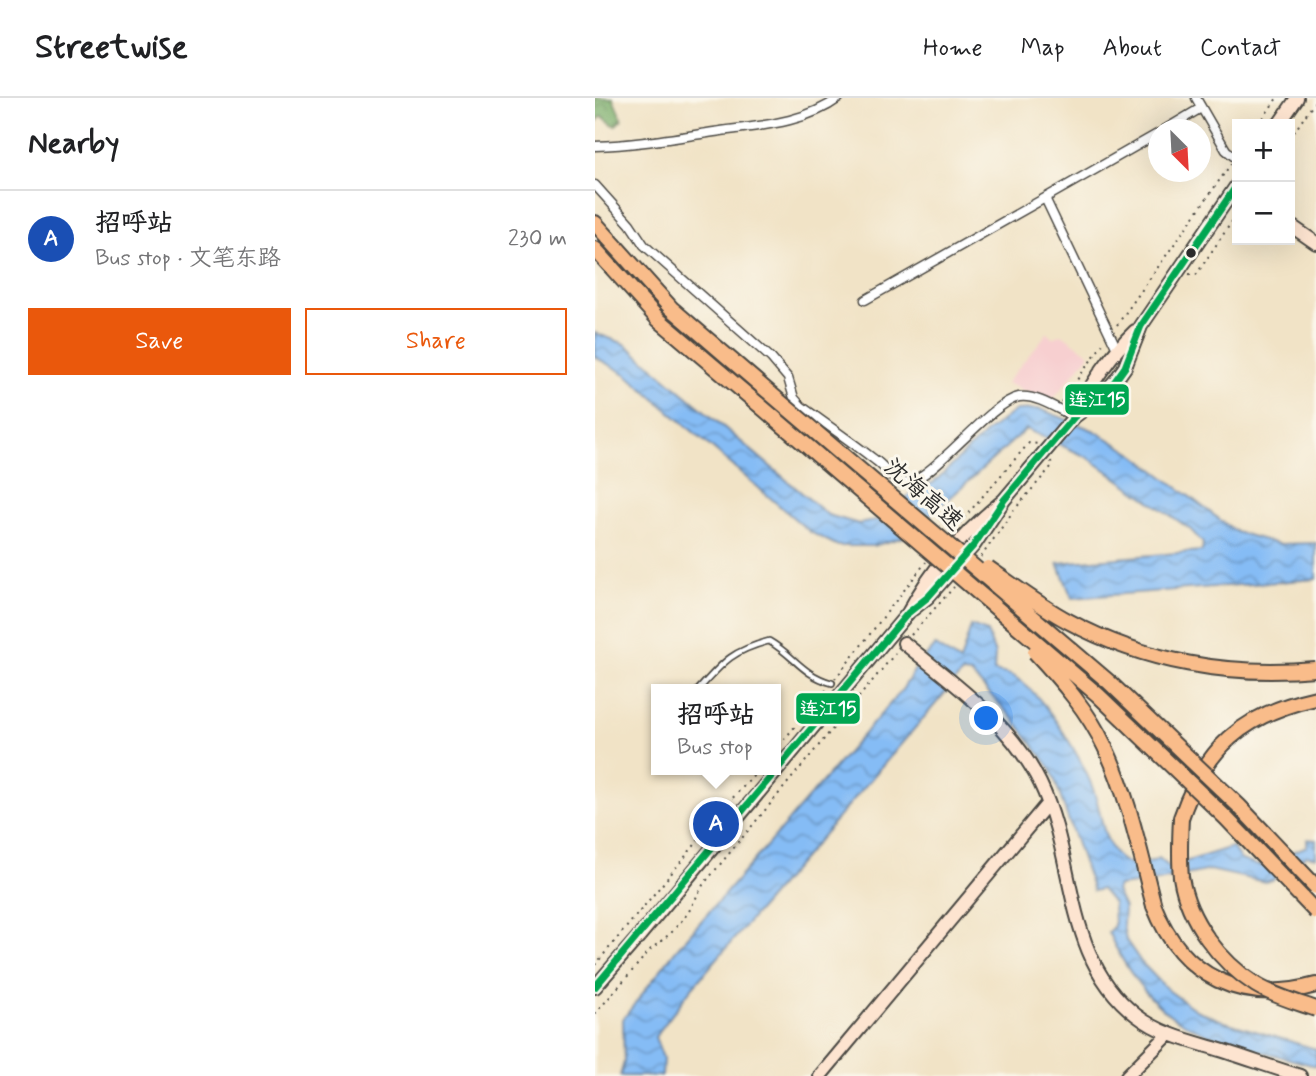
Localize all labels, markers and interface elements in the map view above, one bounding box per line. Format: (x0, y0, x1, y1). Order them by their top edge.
text: Streetwise (35, 26, 188, 70)
text: Home (923, 33, 983, 64)
text: Map (1021, 33, 1065, 64)
text: About (1103, 33, 1162, 64)
text: Contact (1200, 33, 1281, 64)
north arrow (1148, 119, 1211, 182)
map controls (1232, 119, 1295, 245)
button: + (1232, 119, 1295, 182)
text: Nearby (28, 124, 119, 163)
button: − (1232, 182, 1295, 245)
text: 招呼站 (95, 207, 173, 241)
text: A (43, 224, 59, 254)
text: 230 m (508, 224, 567, 254)
text: Bus stop · 文笔东路 (95, 244, 281, 274)
unlabelled marker (1184, 246, 1198, 260)
button: Save (28, 308, 291, 375)
button: Share (305, 308, 567, 375)
line badge: 连江15 (1064, 383, 1130, 416)
text: 连江15 (1069, 388, 1125, 413)
street label: 沈海高速 (877, 452, 969, 538)
popup (651, 684, 781, 775)
line badge: 连江15 (795, 692, 861, 725)
text: 连江15 (800, 697, 856, 722)
text: 招呼站 (677, 699, 755, 733)
your location (969, 701, 1003, 735)
text: Bus stop (677, 733, 753, 763)
pin: A (693, 798, 739, 850)

